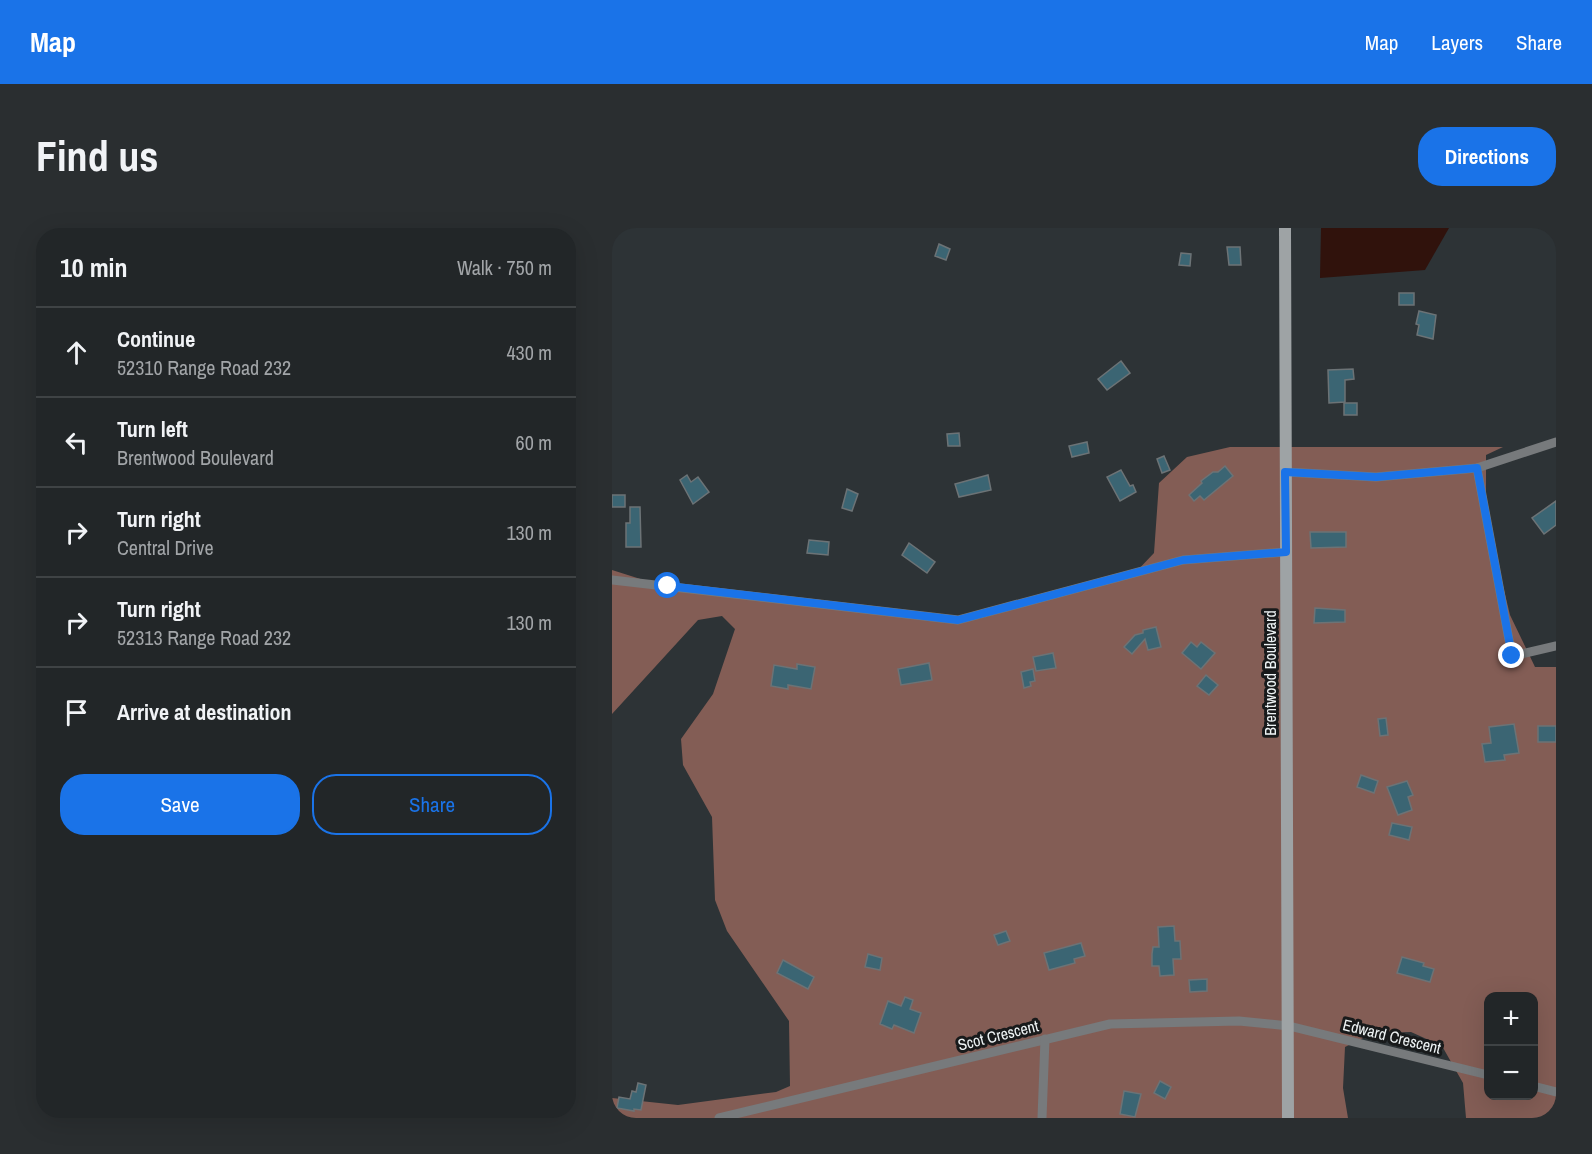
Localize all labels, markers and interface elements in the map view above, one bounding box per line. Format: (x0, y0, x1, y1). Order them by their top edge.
text: Map (30, 23, 76, 61)
text: Map (1365, 28, 1398, 57)
text: Layers (1431, 28, 1483, 57)
text: Share (1516, 28, 1562, 57)
button: Directions (1418, 127, 1556, 186)
text: Find us (36, 128, 158, 184)
text: 10 min (60, 250, 128, 285)
text: Walk · 750 m (457, 254, 552, 281)
text: Continue (117, 324, 195, 354)
icon: ahead (60, 336, 93, 369)
text: 430 m (506, 339, 552, 366)
text: 52310 Range Road 232 (117, 354, 291, 381)
text: Turn left (117, 414, 188, 444)
icon: left (60, 426, 93, 459)
text: 60 m (516, 429, 552, 456)
text: Brentwood Boulevard (117, 444, 274, 471)
text: Turn right (117, 504, 201, 534)
icon: right (60, 516, 93, 549)
text: 130 m (506, 519, 552, 546)
text: Central Drive (117, 534, 214, 561)
route start (654, 572, 680, 598)
text: Turn right (117, 594, 201, 624)
icon: right (60, 606, 93, 639)
text: 130 m (506, 609, 552, 636)
street label: Brentwood Boulevard (1259, 610, 1281, 736)
text: 52313 Range Road 232 (117, 624, 291, 651)
route end (1498, 642, 1524, 668)
icon: arrive (60, 696, 93, 729)
text: Arrive at destination (117, 697, 291, 727)
button: Save (60, 774, 300, 835)
button: Share (312, 774, 552, 835)
map controls (1484, 992, 1538, 1100)
button: + (1484, 992, 1538, 1046)
street label: Edward Crescent (1341, 1013, 1444, 1059)
street label: Scot Crescent (955, 1014, 1041, 1056)
button: − (1484, 1046, 1538, 1100)

